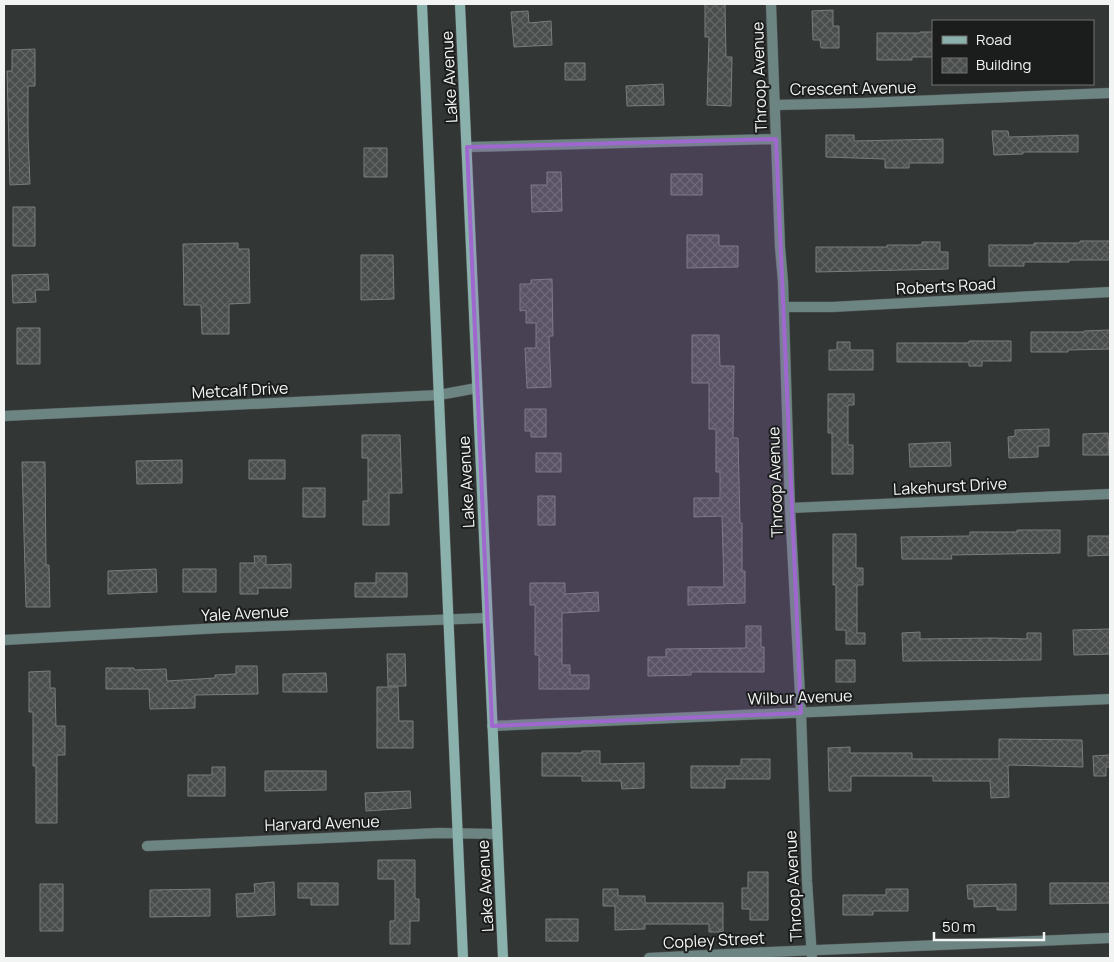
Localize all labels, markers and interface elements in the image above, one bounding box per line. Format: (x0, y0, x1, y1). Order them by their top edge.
legend (932, 20, 1094, 85)
street label: Throop Avenue (746, 21, 772, 133)
text: Road (976, 29, 1012, 50)
street label: Lake Avenue (436, 30, 462, 124)
text: Building (976, 54, 1031, 75)
street label: Crescent Avenue (790, 76, 916, 100)
street label: Roberts Road (895, 272, 997, 300)
street label: Metcalf Drive (191, 376, 289, 404)
street label: Throop Avenue (762, 426, 788, 538)
street label: Lake Avenue (453, 435, 479, 529)
street label: Lakehurst Drive (892, 472, 1008, 500)
street label: Yale Avenue (201, 600, 289, 626)
street label: Wilbur Avenue (747, 684, 853, 710)
street label: Harvard Avenue (264, 810, 380, 836)
street label: Throop Avenue (779, 830, 807, 942)
street label: Lake Avenue (472, 839, 498, 933)
scale bar (934, 910, 1044, 942)
text: 50 m (942, 916, 976, 937)
street label: Copley Street (663, 926, 765, 954)

